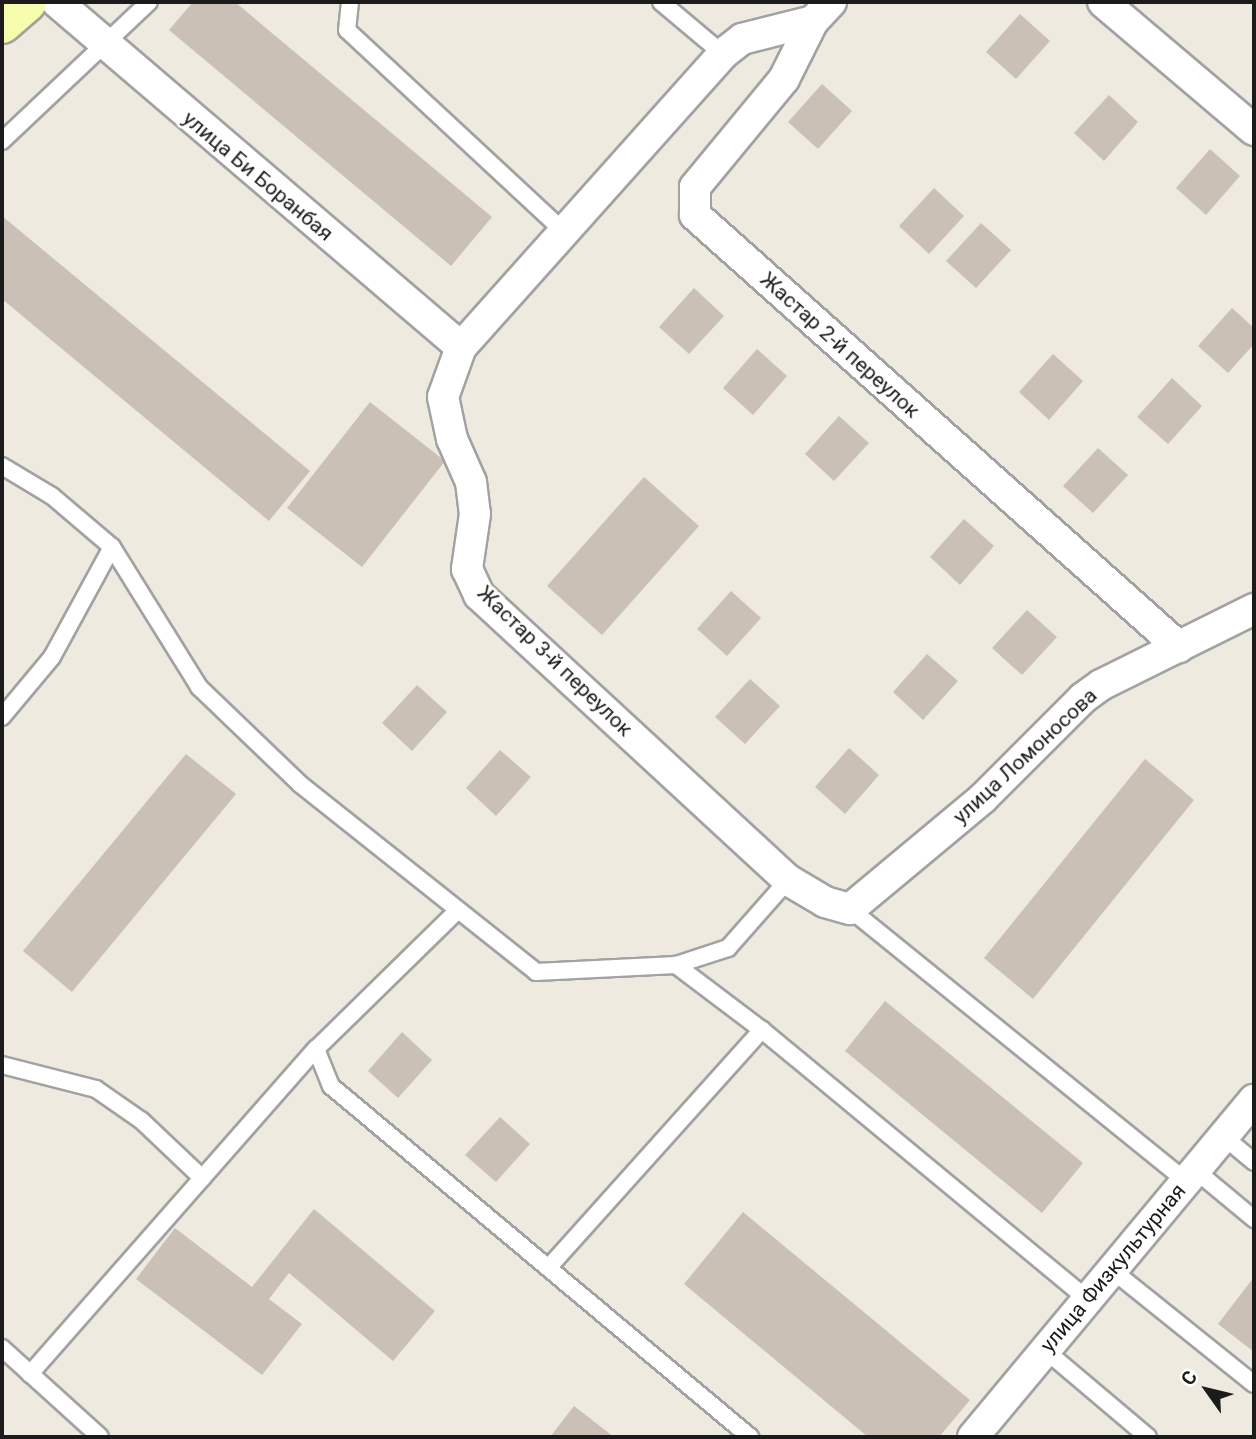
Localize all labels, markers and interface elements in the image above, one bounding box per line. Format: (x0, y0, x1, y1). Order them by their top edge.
street label: улица Би Боранбая (178, 106, 338, 246)
street label: Жастар 2-й переулок (755, 267, 925, 423)
street label: Жастар 3-й переулок (472, 580, 638, 742)
street label: улица Ломоносова (948, 683, 1102, 829)
street label: улица Физкультурная (1035, 1178, 1191, 1358)
north arrow (1172, 1355, 1242, 1425)
text: С (1176, 1366, 1202, 1390)

